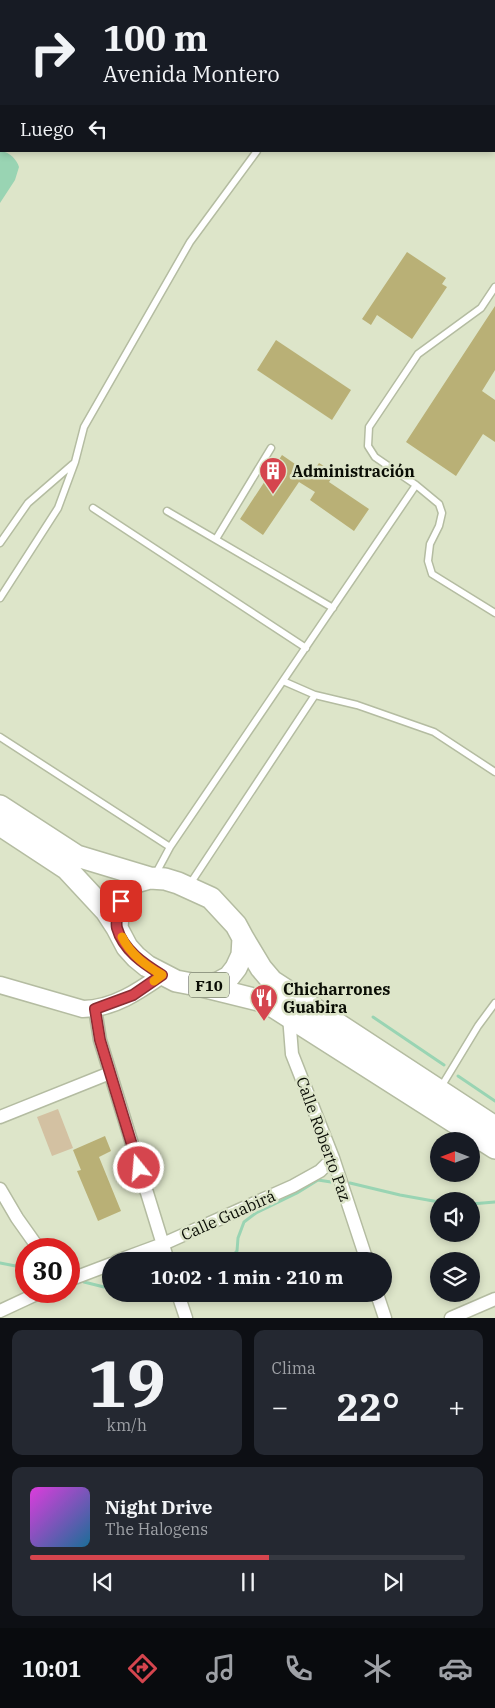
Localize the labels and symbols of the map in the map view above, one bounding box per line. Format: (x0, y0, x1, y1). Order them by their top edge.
building icon: Administración (258, 456, 288, 495)
place label: Administración (292, 461, 415, 481)
pin (100, 880, 142, 922)
road number: F10 (189, 972, 229, 998)
place label: Chicharrones Guabira (283, 979, 390, 1017)
restaurant icon: Chicharrones Guabira (249, 983, 279, 1022)
street label: Calle Roberto Paz (292, 1074, 356, 1204)
north arrow (430, 1132, 480, 1182)
position arrow (112, 1141, 164, 1193)
street label: Calle Guabirá (178, 1185, 279, 1245)
speed limit sign: 30 (15, 1238, 80, 1303)

